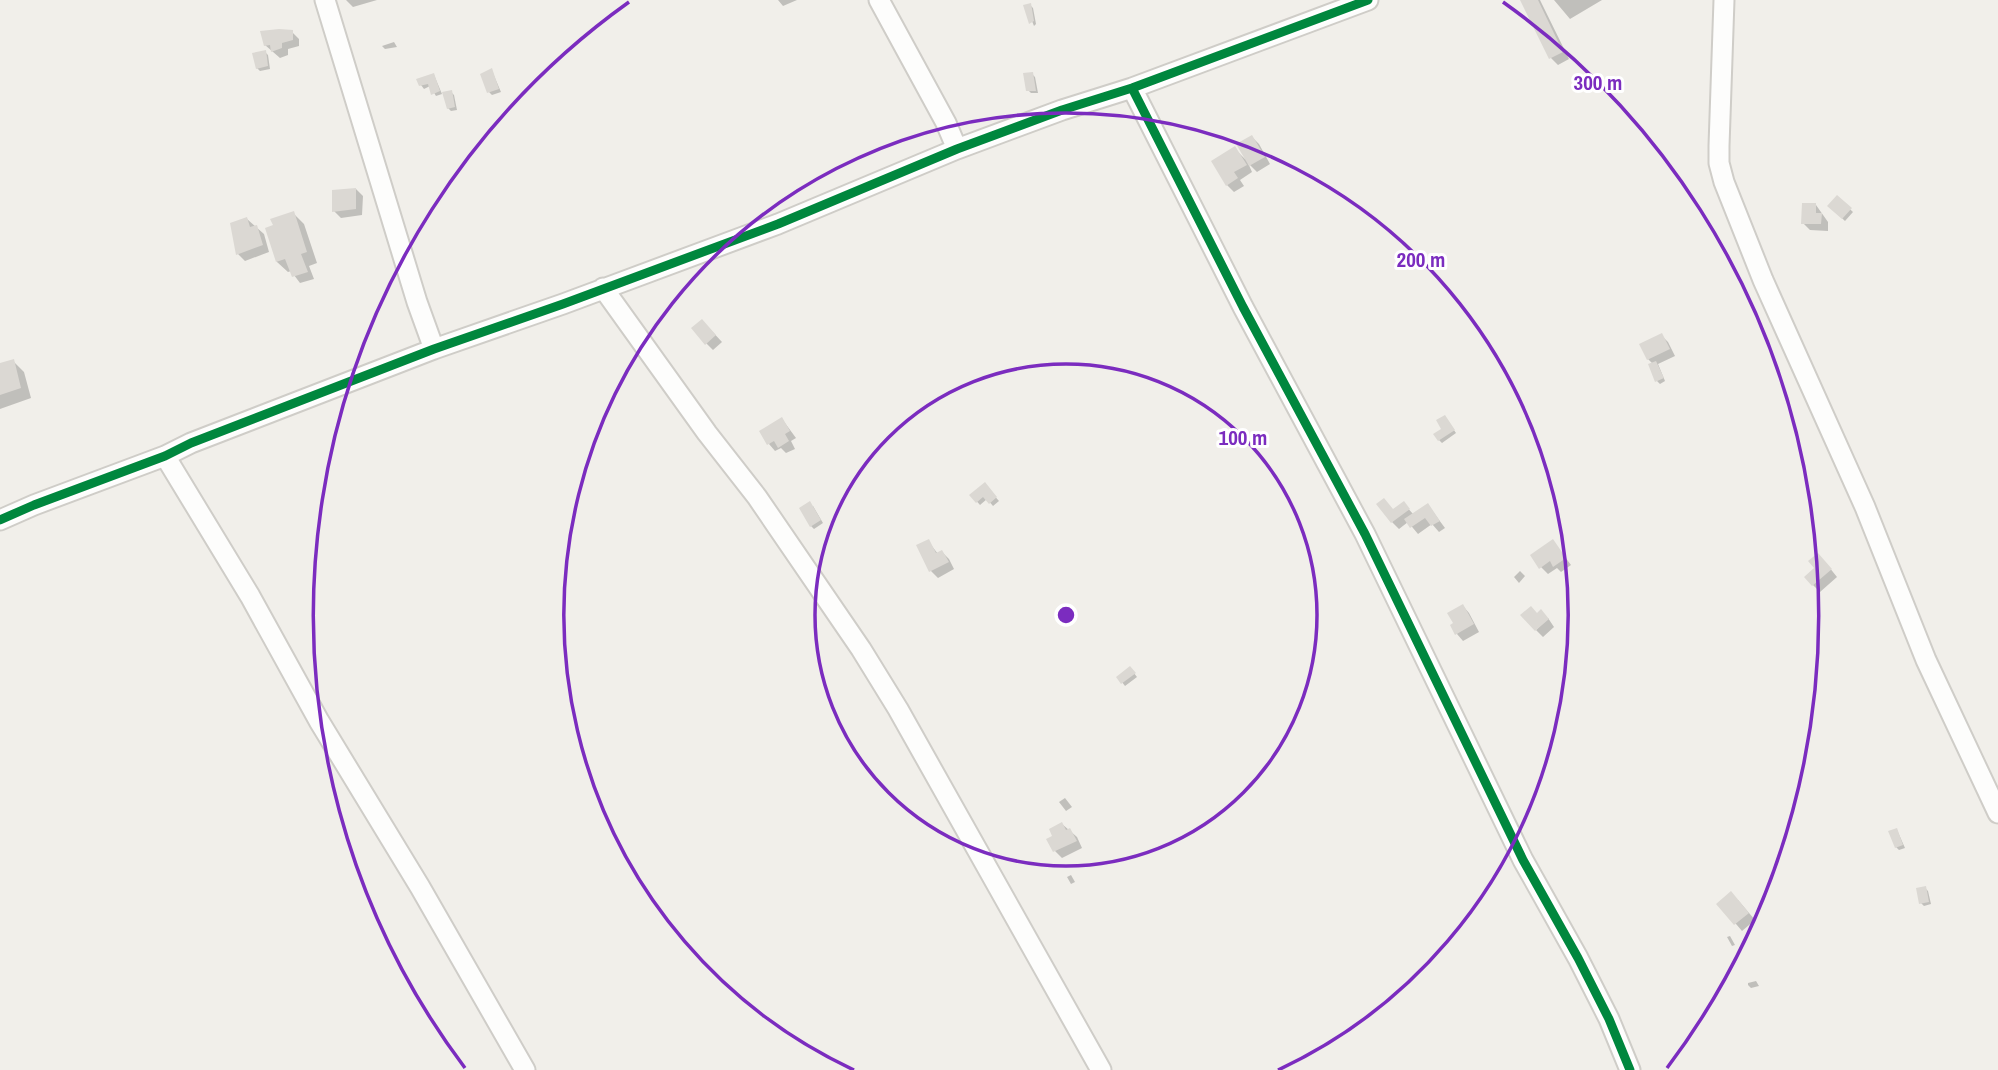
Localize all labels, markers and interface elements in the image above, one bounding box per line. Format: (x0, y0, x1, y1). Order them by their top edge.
text: 300 m (1574, 68, 1622, 97)
text: 200 m (1397, 245, 1445, 274)
text: 100 m (1219, 423, 1267, 452)
centre of rings (1054, 603, 1078, 627)

